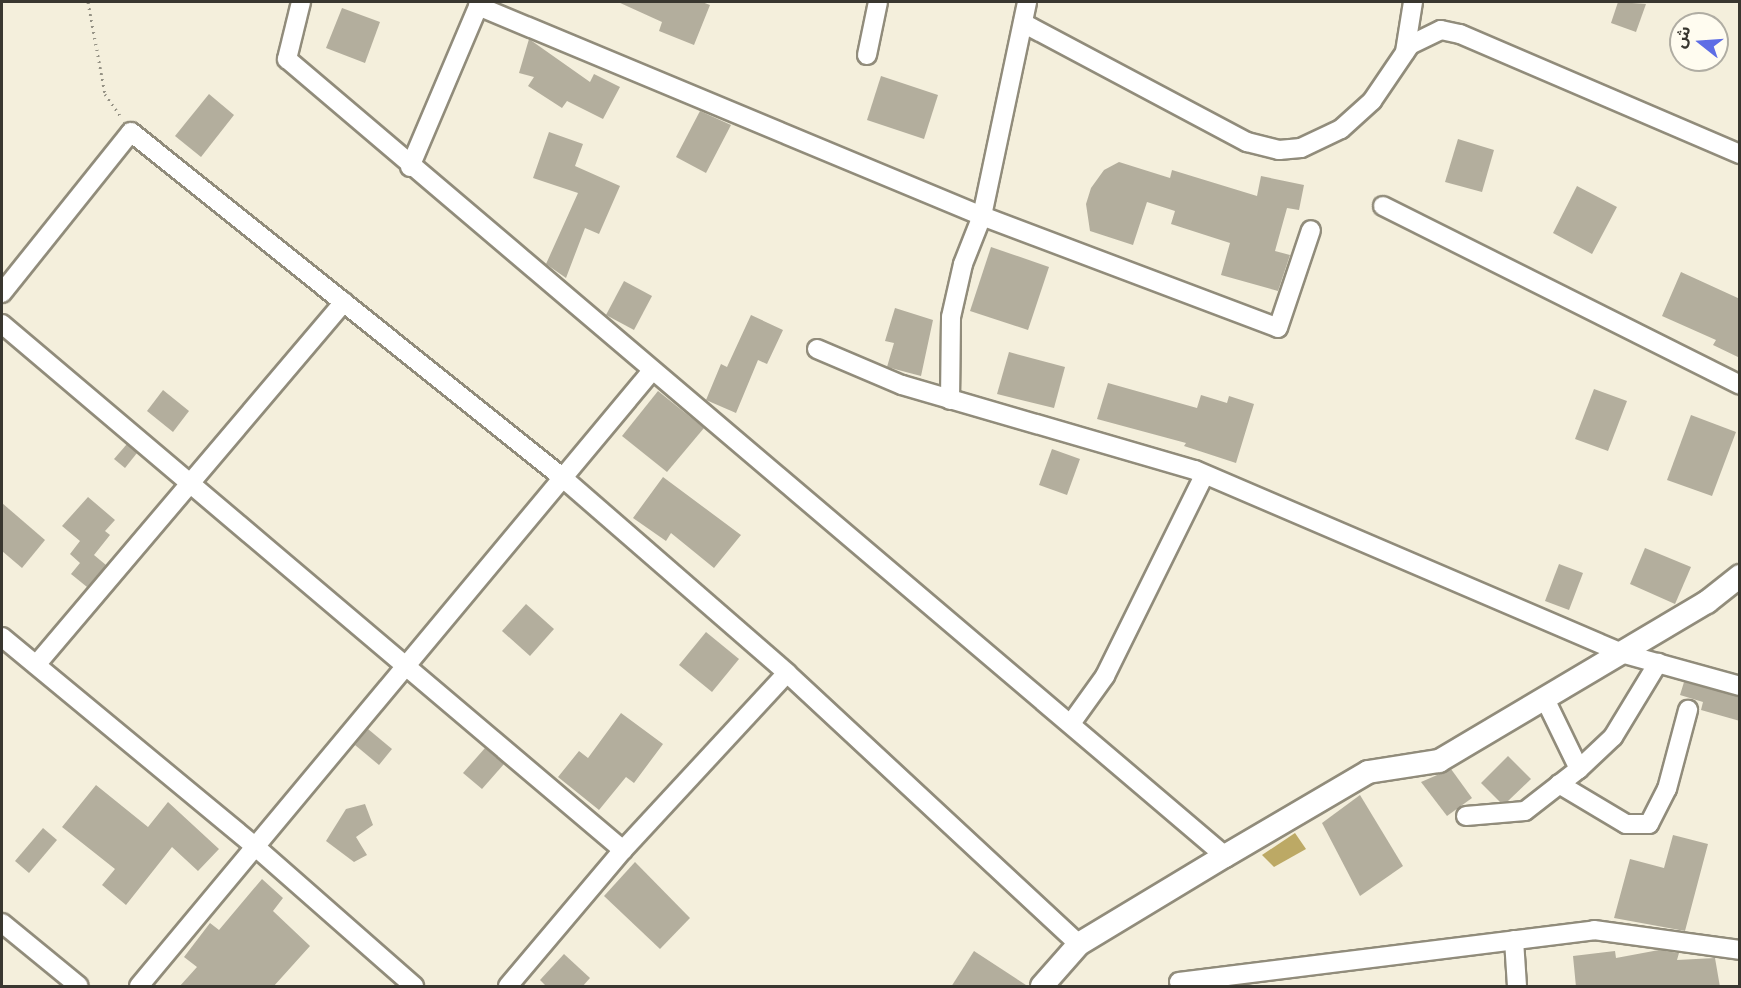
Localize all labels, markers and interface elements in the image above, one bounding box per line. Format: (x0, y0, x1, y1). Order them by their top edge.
north arrow (1669, 12, 1729, 72)
text: ش (1671, 24, 1696, 50)

